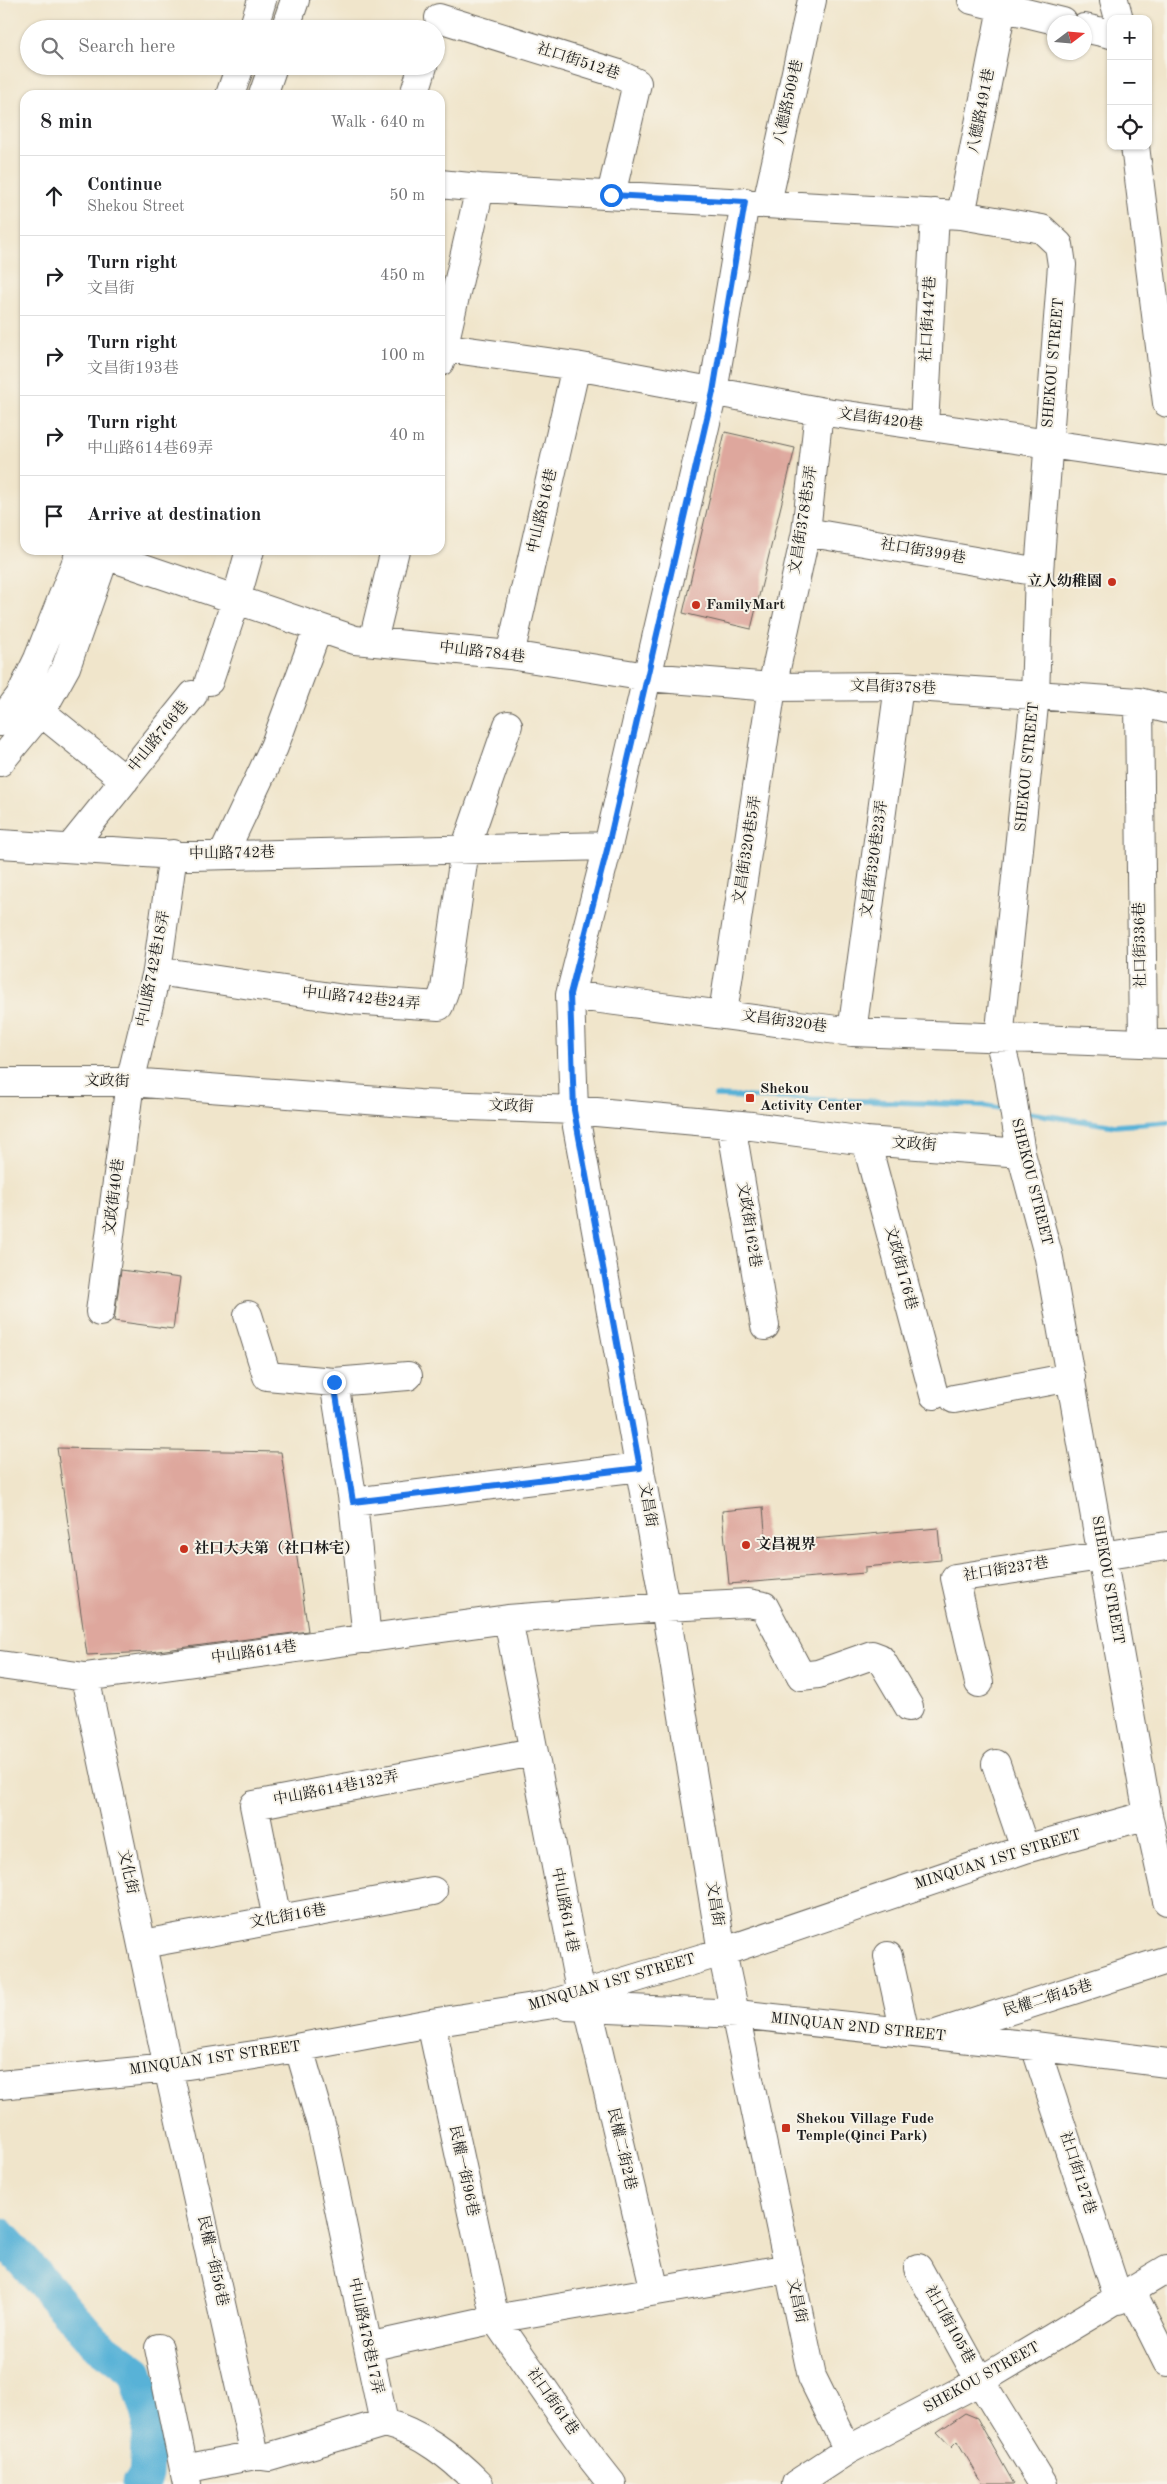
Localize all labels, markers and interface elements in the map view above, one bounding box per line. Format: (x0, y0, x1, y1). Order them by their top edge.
north arrow (1047, 15, 1092, 60)
map controls (1107, 15, 1152, 150)
button: + (1107, 15, 1152, 60)
search box (20, 20, 445, 75)
icon: search (38, 34, 66, 62)
text: Search here (78, 38, 175, 57)
street label: 社口街512巷 (535, 40, 622, 82)
street label: 八德路509巷 (770, 58, 806, 146)
button: − (1107, 60, 1152, 105)
street label: 八德路491巷 (964, 67, 998, 155)
button: locate (1107, 105, 1152, 150)
text: 8 min (40, 112, 93, 133)
text: Walk · 640 m (330, 115, 425, 131)
text: Continue (87, 176, 162, 195)
icon: ahead (40, 182, 68, 210)
route start (600, 184, 623, 207)
text: 50 m (389, 188, 425, 204)
text: Shekou Street (87, 199, 185, 215)
text: Turn right (87, 254, 177, 273)
icon: right (40, 262, 68, 290)
text: 450 m (380, 268, 425, 284)
street label: 社口街447巷 (917, 276, 939, 362)
text: 文昌街 (87, 281, 135, 297)
street label: SHEKOU STREET (1041, 297, 1067, 429)
text: Turn right (87, 334, 177, 353)
icon: right (40, 342, 68, 370)
text: 100 m (380, 348, 425, 364)
text: 文昌街193巷 (87, 361, 179, 377)
street label: 文昌街420巷 (836, 405, 924, 433)
text: Turn right (87, 414, 177, 433)
icon: right (40, 422, 68, 450)
text: 40 m (389, 428, 425, 444)
text: 中山路614巷69弄 (87, 441, 213, 457)
street label: 文昌街378巷5弄 (786, 464, 820, 575)
street label: 中山路816巷 (524, 467, 560, 555)
icon: arrive (40, 502, 68, 530)
text: Arrive at destination (87, 506, 261, 525)
street label: 社口街399巷 (879, 535, 967, 567)
place label: 立人幼稚園 (1027, 573, 1102, 590)
marker: 立人幼稚園 (1106, 576, 1118, 588)
place label: FamilyMart (706, 598, 786, 613)
marker: FamilyMart (690, 599, 702, 611)
street label: 中山路784巷 (438, 638, 526, 666)
street label: 文昌街378巷 (850, 677, 936, 697)
street label: 中山路766巷 (125, 698, 192, 775)
street label: SHEKOU STREET (1014, 701, 1042, 833)
street label: 文昌街320巷5弄 (730, 794, 764, 905)
street label: 文昌街320巷23弄 (857, 799, 891, 919)
street label: 中山路742巷 (189, 844, 275, 862)
street label: 社口街336巷 (1131, 902, 1149, 988)
street label: 中山路742巷18弄 (133, 909, 173, 1029)
street label: 中山路742巷24弄 (301, 983, 421, 1013)
street label: 文昌街320巷 (740, 1007, 828, 1035)
street label: 文政街 (84, 1072, 130, 1090)
place label: Shekou Activity Center (760, 1082, 862, 1114)
marker: Shekou Activity Center (744, 1092, 756, 1104)
street label: 文政街 (488, 1097, 534, 1115)
street label: SHEKOU STREET (1008, 1117, 1054, 1247)
street label: 文政街 (891, 1134, 937, 1154)
street label: 文政街40巷 (101, 1157, 127, 1236)
street label: 文政街162巷 (734, 1181, 764, 1269)
street label: 文政街176巷 (882, 1224, 920, 1312)
route end (323, 1371, 346, 1394)
street label: 文昌街 (636, 1481, 660, 1528)
street label: SHEKOU STREET (1088, 1515, 1126, 1645)
place label: 文昌視界 (756, 1536, 816, 1553)
place label: 社口大夫第（社口林宅） (194, 1539, 359, 1557)
marker: 文昌視界 (740, 1539, 752, 1551)
marker: 社口大夫第（社口林宅） (178, 1543, 190, 1555)
street label: 社口街237巷 (962, 1554, 1050, 1584)
street label: 中山路614巷 (210, 1638, 298, 1666)
street label: 中山路614巷132弄 (272, 1768, 400, 1808)
street label: MINQUAN 1ST STREET (913, 1828, 1083, 1892)
street label: 文化街 (115, 1848, 141, 1896)
street label: 中山路614巷 (548, 1866, 582, 1954)
street label: 文昌街 (703, 1880, 727, 1927)
street label: 文化街16巷 (248, 1901, 327, 1931)
street label: MINQUAN 1ST STREET (527, 1952, 697, 2014)
street label: 民權二街45巷 (1001, 1976, 1094, 2020)
street label: MINQUAN 2ND STREET (770, 2011, 946, 2045)
street label: MINQUAN 1ST STREET (128, 2040, 302, 2078)
street label: 民權二街2巷 (604, 2106, 640, 2191)
place label: Shekou Village Fude Temple(Qinci Park) (796, 2112, 934, 2144)
marker: Shekou Village Fude Temple(Qinci Park) (780, 2122, 792, 2134)
street label: 民權一街96巷 (446, 2124, 482, 2218)
street label: 社口街127巷 (1057, 2129, 1099, 2216)
street label: 民權一街56巷 (194, 2214, 232, 2308)
street label: 中山路478巷17弄 (345, 2276, 387, 2396)
street label: 文昌街 (784, 2277, 810, 2325)
street label: 社口街105巷 (922, 2283, 978, 2366)
street label: SHEKOU STREET (921, 2340, 1043, 2416)
street label: 社口街61巷 (524, 2365, 582, 2438)

